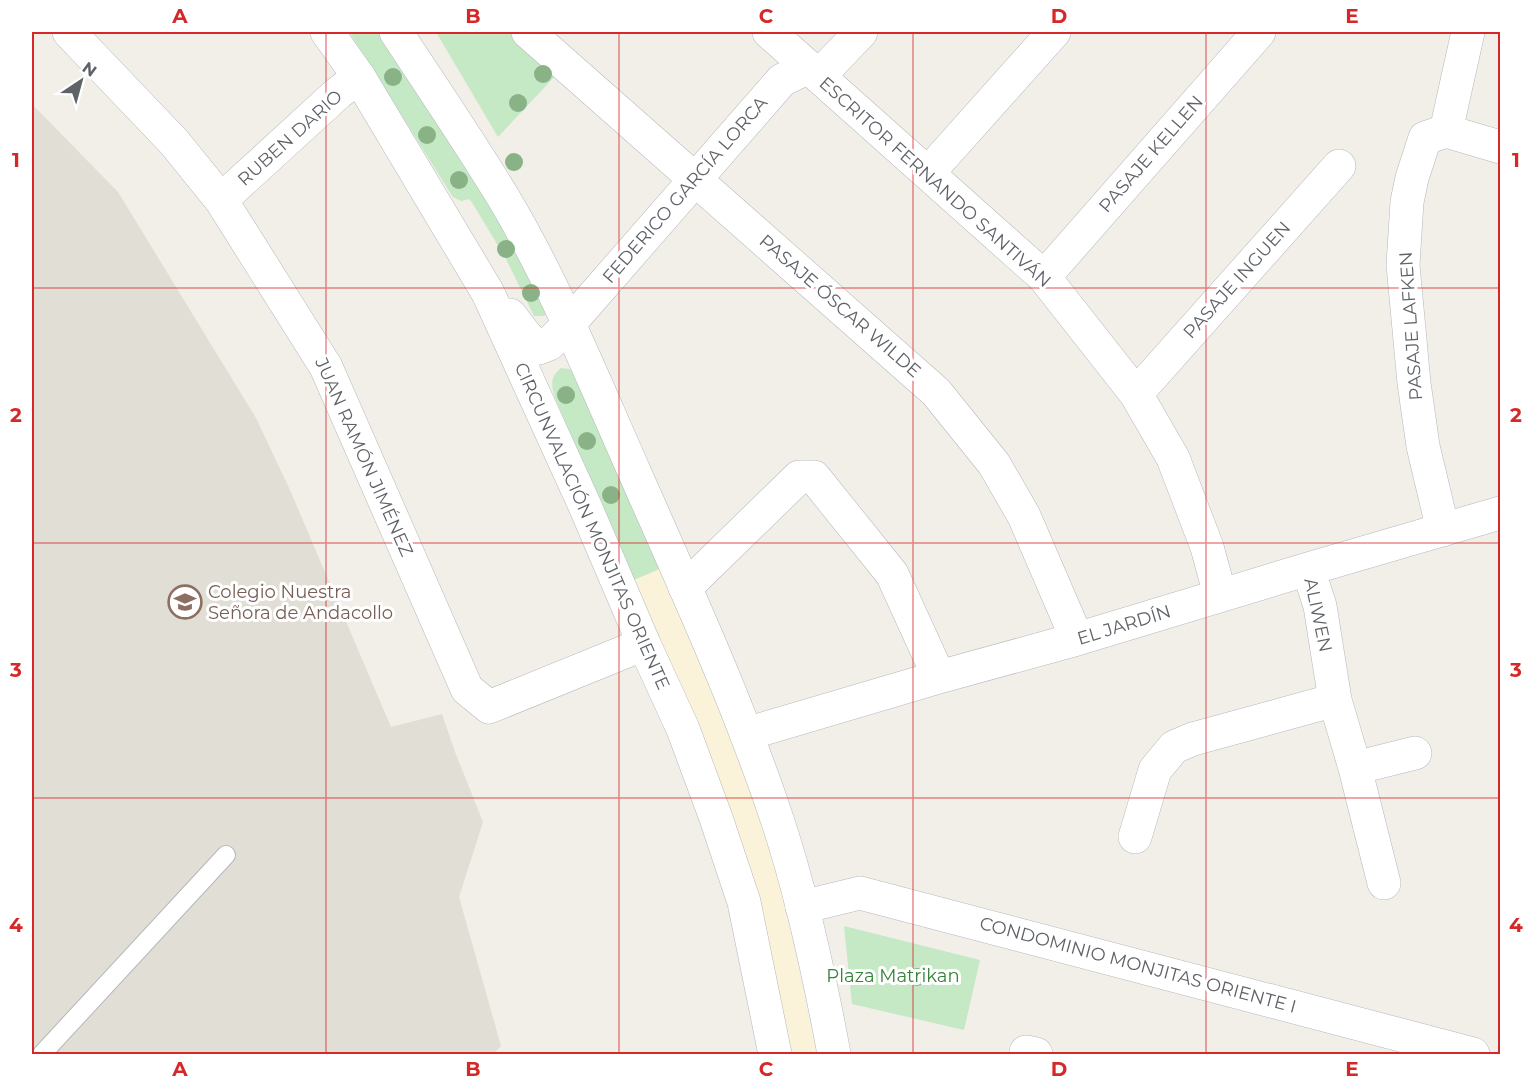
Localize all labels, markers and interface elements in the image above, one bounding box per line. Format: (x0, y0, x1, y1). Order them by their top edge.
text: A (171, 4, 188, 28)
text: B (465, 4, 481, 28)
text: C (759, 4, 774, 28)
text: D (1051, 4, 1067, 28)
text: E (1345, 4, 1359, 28)
north arrow (51, 51, 111, 111)
text: N (79, 58, 100, 81)
street label: ESCRITOR FERNANDO SANTIVÁN (815, 72, 1055, 292)
street label: RUBEN DARIO (233, 85, 347, 191)
street label: PASAJE KELLEN (1094, 91, 1208, 217)
street label: FEDERICO GARCÍA LORCA (598, 92, 772, 288)
text: 1 (12, 148, 20, 172)
text: 1 (1512, 148, 1520, 172)
street label: PASAJE INGUEN (1179, 217, 1295, 343)
street label: PASAJE ÓSCAR WILDE (755, 230, 925, 382)
street label: PASAJE LAFKEN (1395, 251, 1427, 401)
street label: JUAN RAMÓN JIMÉNEZ (310, 353, 418, 560)
street label: CIRCUNVALACIÓN MONJITAS ORIENTE (510, 359, 674, 693)
text: 2 (10, 403, 22, 427)
text: 2 (1510, 403, 1522, 427)
street label: ALIWEN (1299, 576, 1337, 654)
place label: Colegio Nuestra Señora de Andacollo (208, 581, 393, 624)
school or university icon: Colegio Nuestra Señora de Andacollo (167, 584, 203, 620)
street label: EL JARDÍN (1074, 600, 1174, 650)
text: 3 (9, 658, 22, 682)
text: 3 (1509, 658, 1522, 682)
street label: CONDOMINIO MONJITAS ORIENTE I (977, 912, 1299, 1018)
text: 4 (9, 913, 23, 937)
text: 4 (1509, 913, 1523, 937)
park label: Plaza Matrikan (826, 965, 960, 987)
text: A (171, 1057, 188, 1081)
text: B (465, 1057, 481, 1081)
text: C (759, 1057, 774, 1081)
text: D (1051, 1057, 1067, 1081)
text: E (1345, 1057, 1359, 1081)

